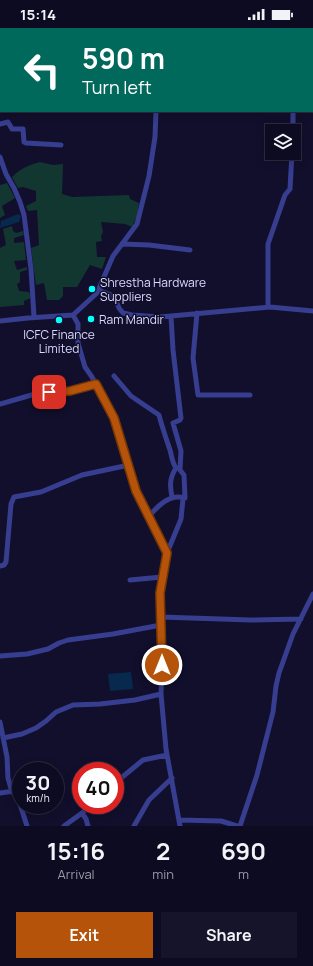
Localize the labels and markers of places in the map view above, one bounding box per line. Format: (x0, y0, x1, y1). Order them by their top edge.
place label: Shrestha Hardware Suppliers (100, 274, 206, 305)
marker: Shrestha Hardware Suppliers (87, 284, 97, 294)
place label: Ram Mandir (99, 311, 165, 328)
marker: Ram Mandir (86, 314, 96, 324)
marker: ICFC Finance Limited (54, 315, 64, 325)
place label: ICFC Finance Limited (23, 326, 95, 357)
pin (32, 375, 66, 409)

